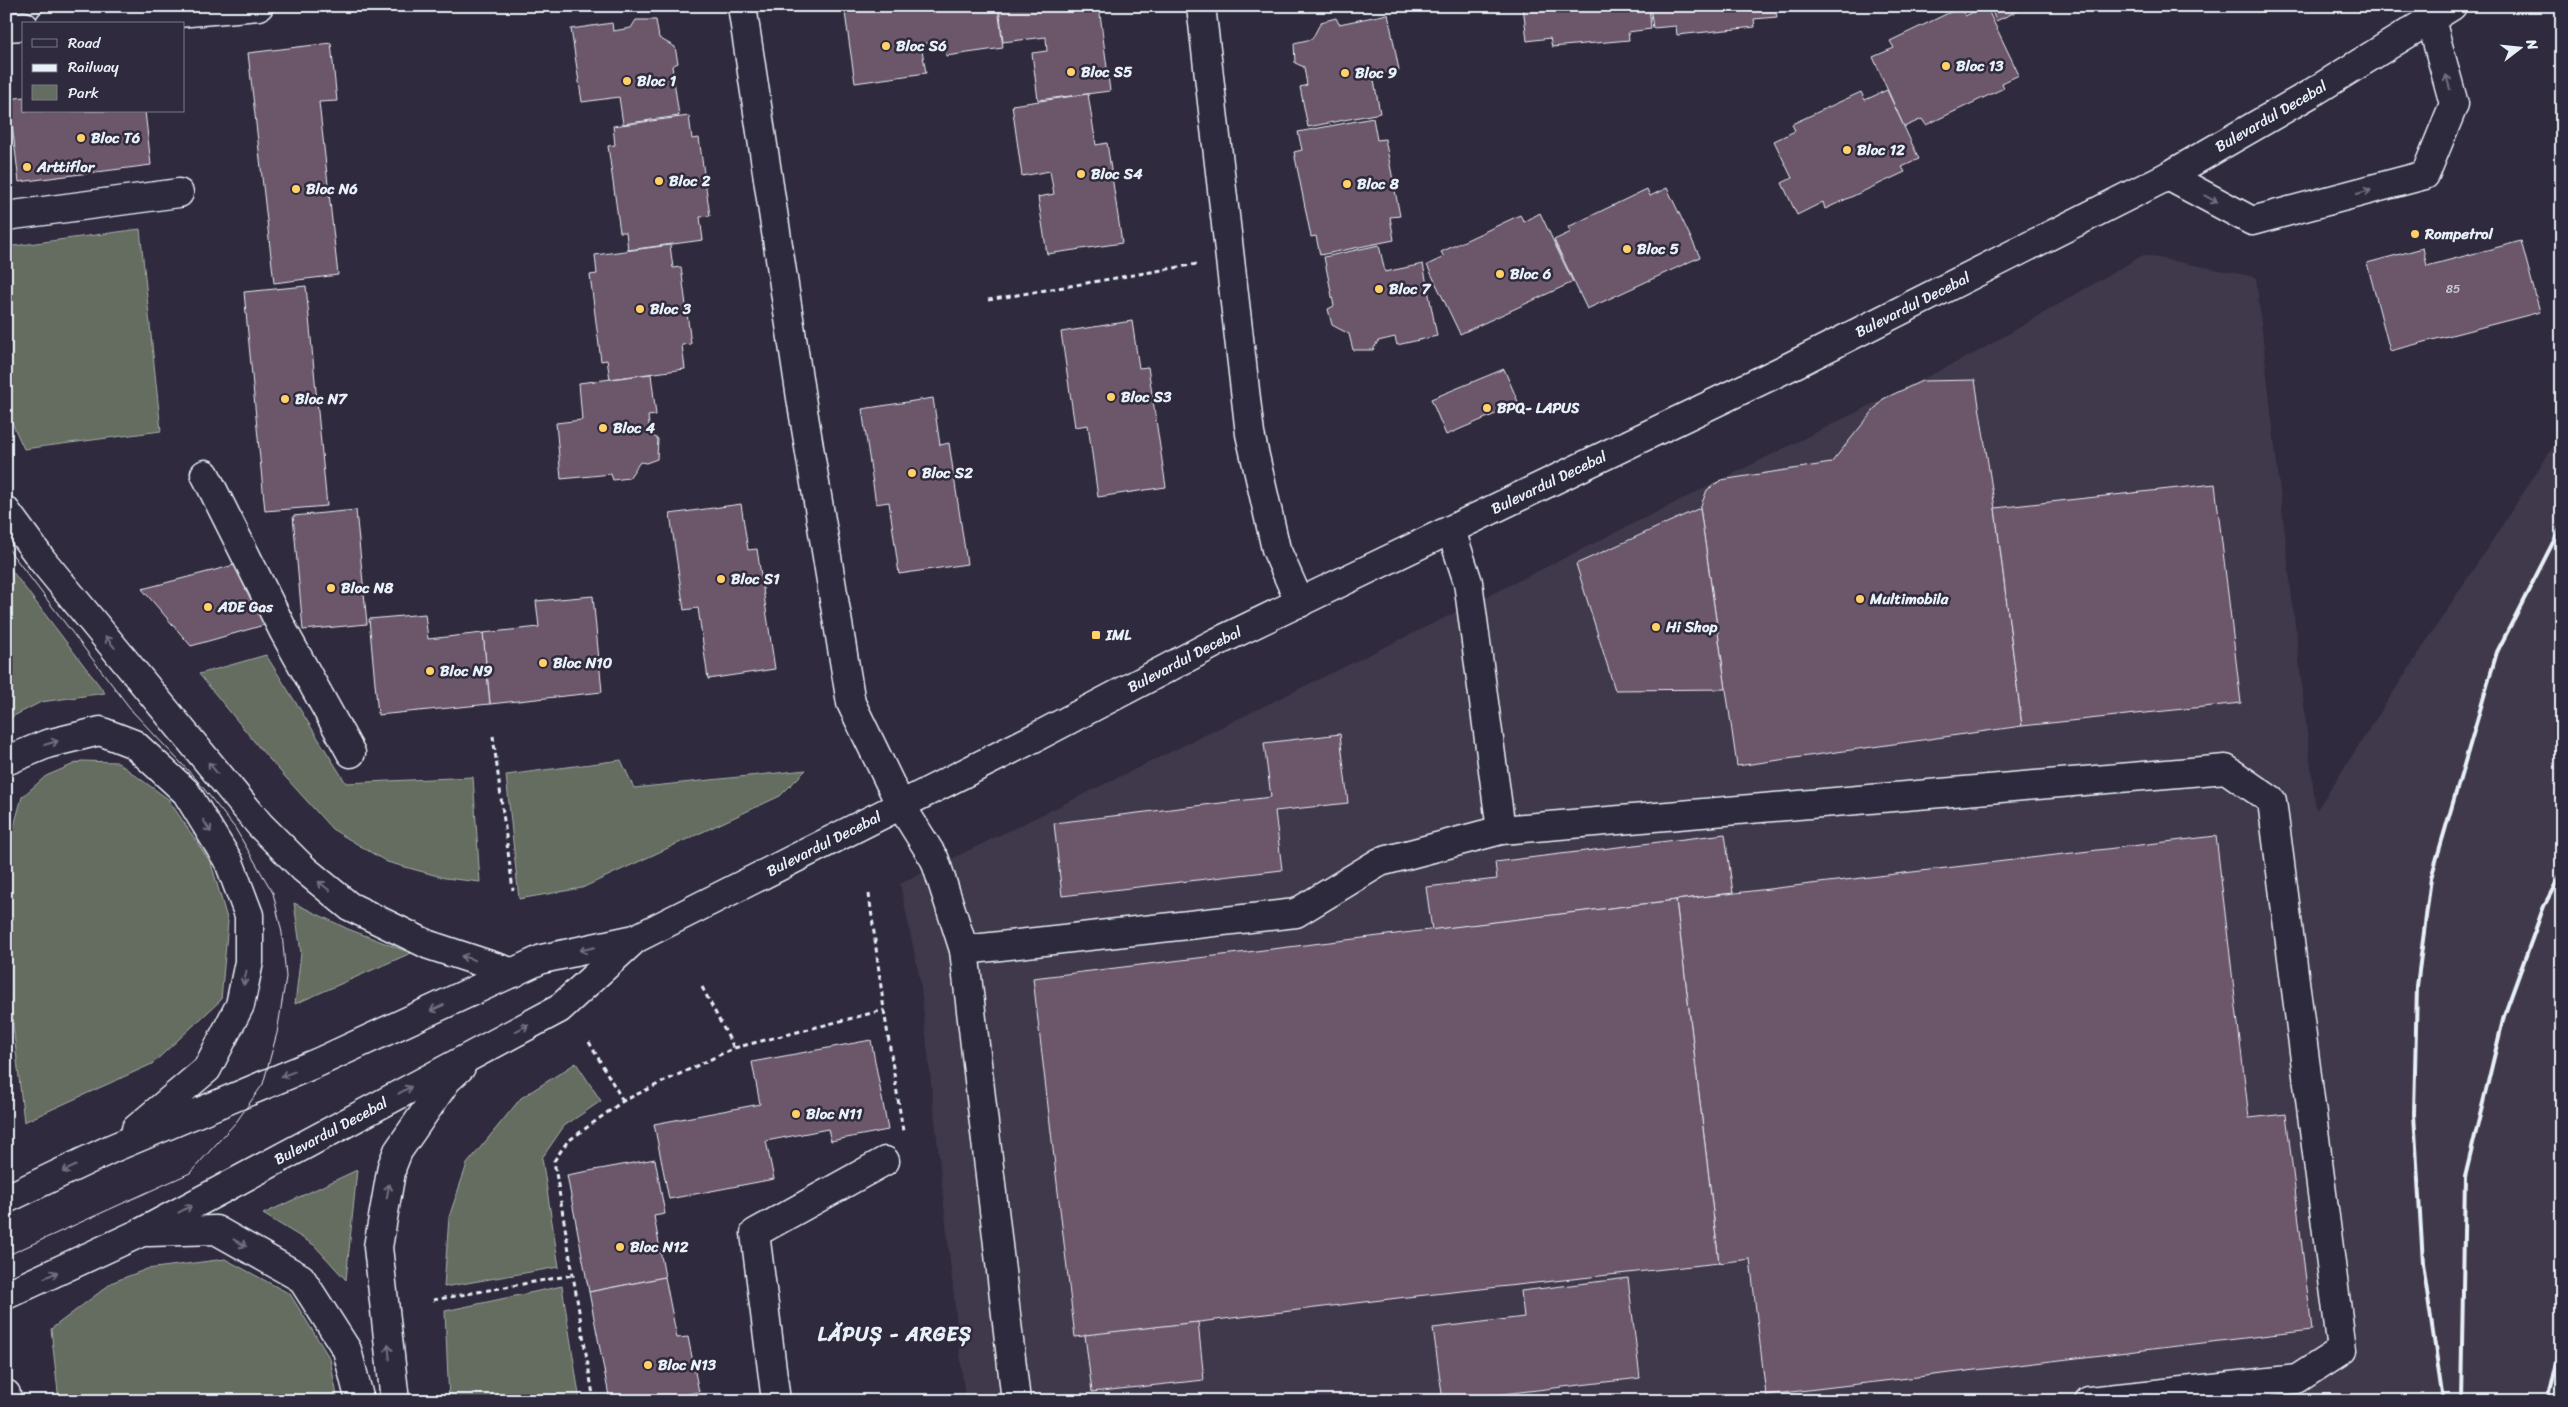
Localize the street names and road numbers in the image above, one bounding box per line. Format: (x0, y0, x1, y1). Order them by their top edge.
street label: Bulevardul Decebal (2210, 73, 2333, 159)
street label: Bulevardul Decebal (1851, 264, 1975, 345)
street label: Bulevardul Decebal (1486, 443, 1612, 522)
street label: Bulevardul Decebal (1123, 619, 1247, 700)
street label: Bulevardul Decebal (762, 804, 887, 884)
street label: Bulevardul Decebal (269, 1090, 393, 1172)

